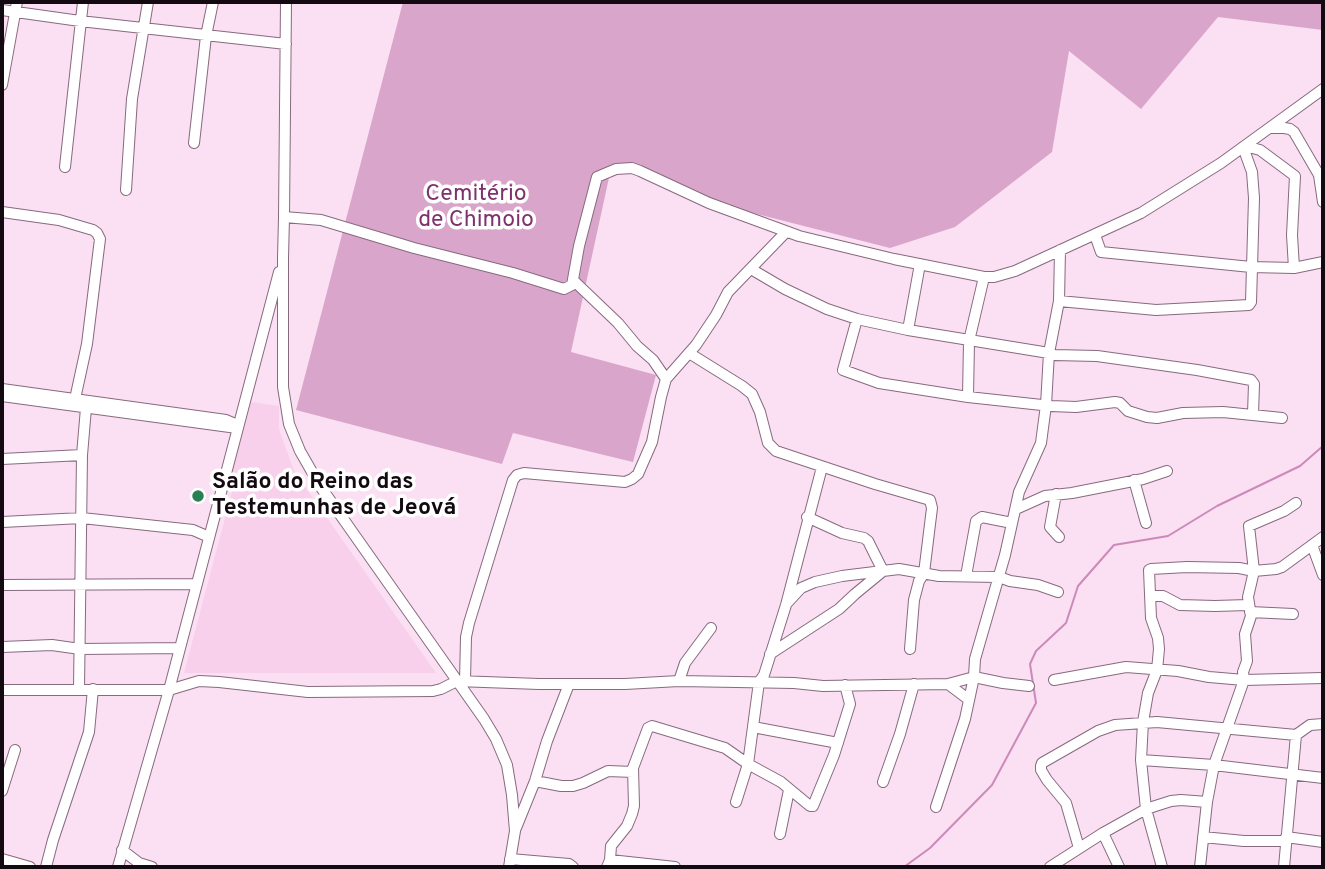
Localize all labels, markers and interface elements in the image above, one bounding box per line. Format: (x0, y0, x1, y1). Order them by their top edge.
park label: Cemitério de Chimoio (418, 181, 534, 235)
place label: Salão do Reino das Testemunhas de Jeová (212, 469, 456, 523)
marker: Salão do Reino das Testemunhas de Jeová (190, 488, 206, 504)

